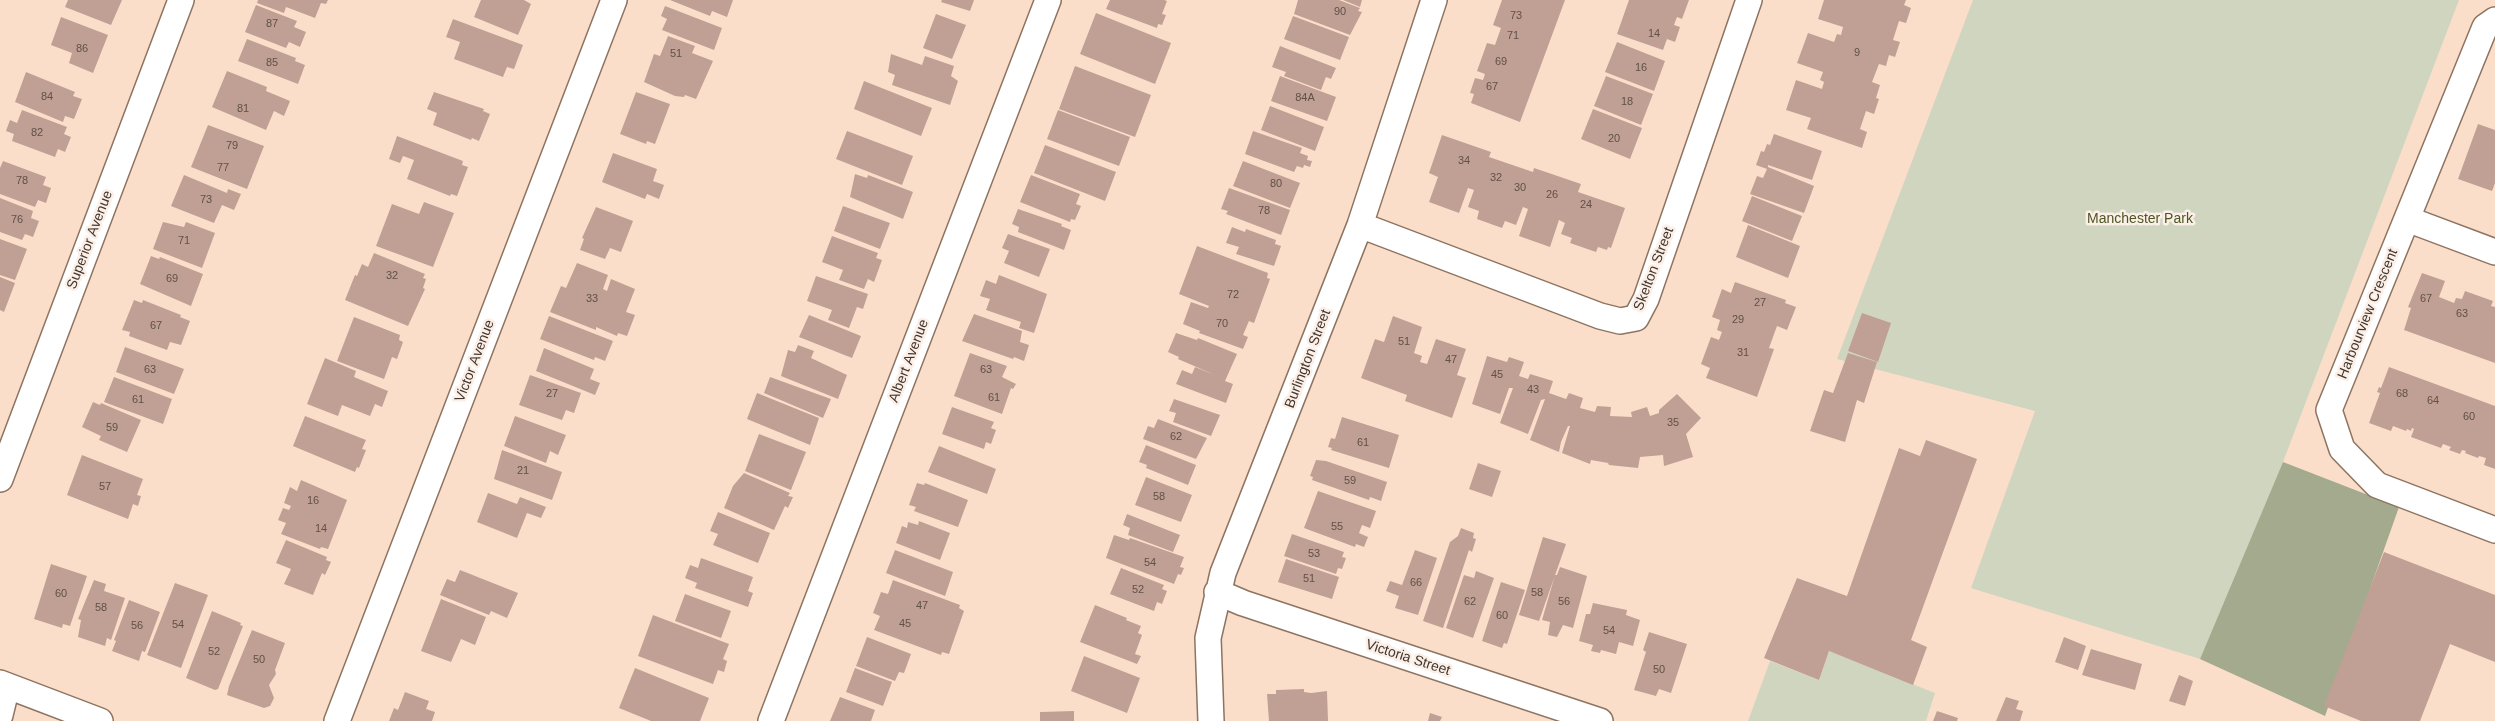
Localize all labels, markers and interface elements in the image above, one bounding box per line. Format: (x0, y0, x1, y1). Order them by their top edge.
house number: 90 (1334, 5, 1346, 19)
house number: 73 (1510, 9, 1522, 23)
house number: 87 (266, 17, 278, 31)
house number: 14 (1648, 27, 1660, 41)
house number: 71 (1507, 29, 1519, 43)
house number: 86 (76, 42, 88, 56)
house number: 9 (1854, 46, 1860, 60)
house number: 51 (670, 47, 682, 61)
house number: 69 (1495, 55, 1507, 69)
house number: 85 (266, 56, 278, 70)
house number: 16 (1635, 61, 1647, 75)
house number: 67 (1486, 80, 1498, 94)
house number: 84 (41, 90, 53, 104)
house number: 84A (1295, 91, 1315, 105)
house number: 18 (1621, 95, 1633, 109)
house number: 81 (237, 102, 249, 116)
house number: 82 (31, 126, 43, 140)
house number: 20 (1608, 132, 1620, 146)
house number: 79 (226, 139, 238, 153)
house number: 34 (1458, 154, 1470, 168)
house number: 77 (217, 161, 229, 175)
house number: 32 (1490, 171, 1502, 185)
house number: 78 (16, 174, 28, 188)
house number: 80 (1270, 177, 1282, 191)
house number: 30 (1514, 181, 1526, 195)
street label: Superior Avenue (64, 188, 116, 292)
house number: 26 (1546, 188, 1558, 202)
house number: 73 (200, 193, 212, 207)
house number: 24 (1580, 198, 1592, 212)
house number: 78 (1258, 204, 1270, 218)
park label: Manchester Park (2087, 211, 2193, 227)
house number: 76 (11, 213, 23, 227)
street label: Skelton Street (1630, 225, 1678, 313)
house number: 71 (178, 234, 190, 248)
street label: Harbourview Crescent (2334, 247, 2402, 381)
house number: 32 (386, 269, 398, 283)
house number: 69 (166, 272, 178, 286)
house number: 72 (1227, 288, 1239, 302)
house number: 33 (586, 292, 598, 306)
house number: 67 (2420, 292, 2432, 306)
house number: 27 (1754, 296, 1766, 310)
street label: Burlington Street (1281, 307, 1335, 411)
house number: 63 (2456, 307, 2468, 321)
house number: 29 (1732, 313, 1744, 327)
street label: Albert Avenue (885, 317, 933, 405)
house number: 70 (1216, 317, 1228, 331)
street label: Victor Avenue (452, 318, 498, 404)
house number: 67 (150, 319, 162, 333)
house number: 51 (1398, 335, 1410, 349)
house number: 31 (1737, 346, 1749, 360)
house number: 47 (1445, 353, 1457, 367)
house number: 63 (144, 363, 156, 377)
house number: 63 (980, 363, 992, 377)
house number: 45 (1491, 368, 1503, 382)
house number: 43 (1527, 383, 1539, 397)
house number: 27 (546, 387, 558, 401)
house number: 68 (2396, 387, 2408, 401)
house number: 61 (988, 391, 1000, 405)
house number: 61 (132, 393, 144, 407)
house number: 64 (2427, 394, 2439, 408)
house number: 60 (2463, 410, 2475, 424)
house number: 35 (1667, 416, 1679, 430)
house number: 59 (106, 421, 118, 435)
house number: 62 (1170, 430, 1182, 444)
house number: 61 (1357, 436, 1369, 450)
house number: 21 (517, 464, 529, 478)
house number: 59 (1344, 474, 1356, 488)
house number: 57 (99, 480, 111, 494)
house number: 58 (1153, 490, 1165, 504)
house number: 16 (307, 494, 319, 508)
house number: 55 (1331, 520, 1343, 534)
house number: 14 (315, 522, 327, 536)
house number: 53 (1308, 547, 1320, 561)
house number: 54 (1144, 556, 1156, 570)
house number: 51 (1303, 572, 1315, 586)
house number: 66 (1410, 576, 1422, 590)
house number: 52 (1132, 583, 1144, 597)
house number: 58 (1531, 586, 1543, 600)
house number: 60 (55, 587, 67, 601)
house number: 62 (1464, 595, 1476, 609)
house number: 56 (1558, 595, 1570, 609)
house number: 47 (916, 599, 928, 613)
house number: 58 (95, 601, 107, 615)
house number: 60 (1496, 609, 1508, 623)
house number: 45 (899, 617, 911, 631)
house number: 54 (172, 618, 184, 632)
house number: 56 (131, 619, 143, 633)
house number: 54 (1603, 624, 1615, 638)
street label: Victoria Street (1364, 636, 1452, 680)
house number: 52 (208, 645, 220, 659)
house number: 50 (253, 653, 265, 667)
house number: 50 (1653, 663, 1665, 677)

